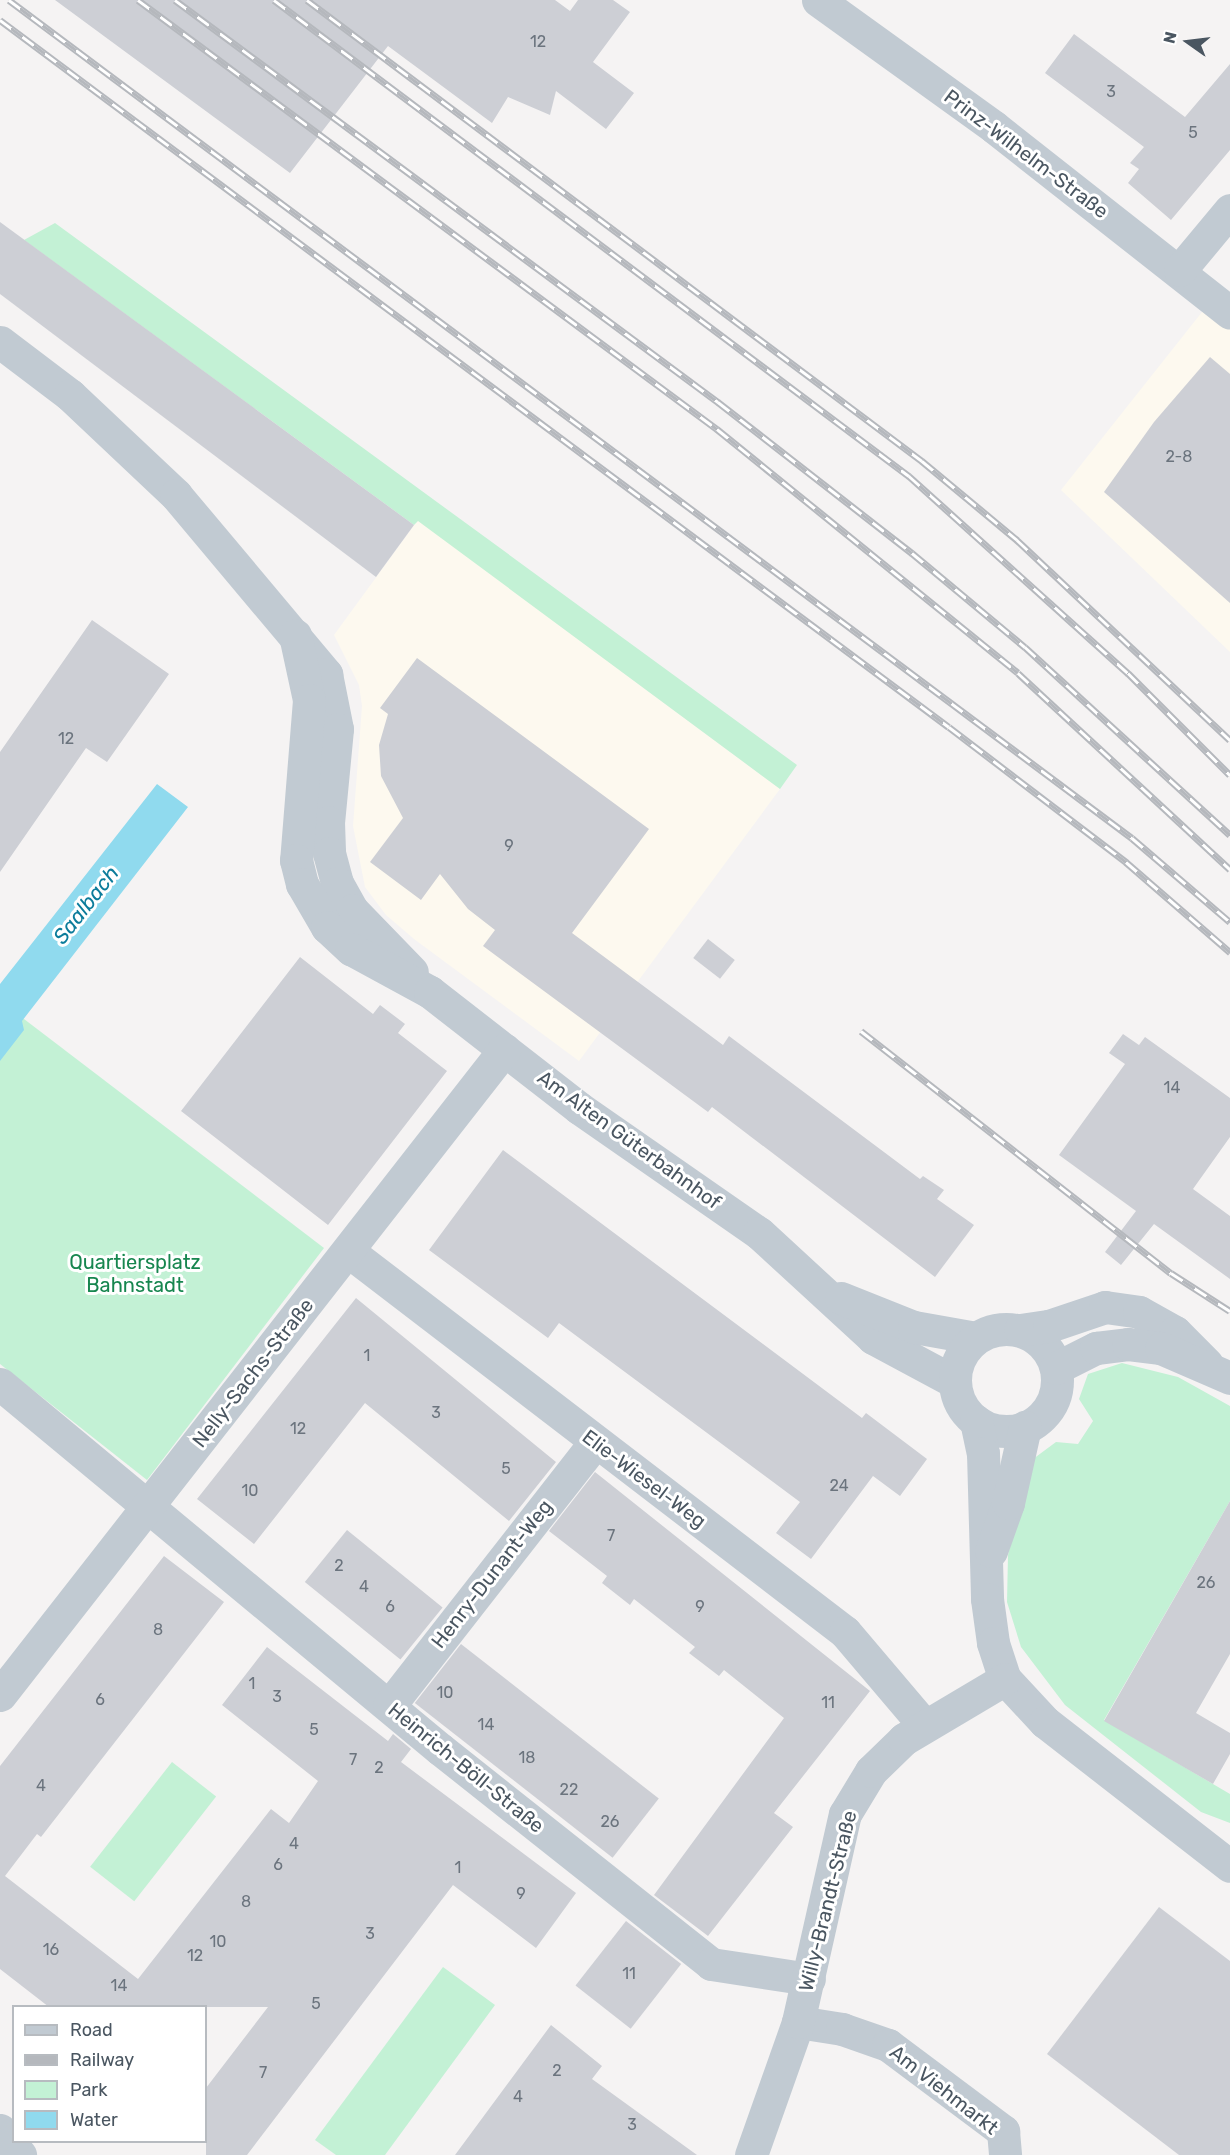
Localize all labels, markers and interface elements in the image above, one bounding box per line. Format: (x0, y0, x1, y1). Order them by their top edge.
north arrow (1158, 12, 1218, 72)
text: N (1159, 30, 1181, 45)
house number: 12 (530, 32, 546, 52)
house number: 3 (1106, 82, 1116, 102)
street label: Prinz-Wilhelm-Straße (939, 84, 1113, 224)
house number: 5 (1188, 123, 1198, 143)
house number: 2-8 (1166, 447, 1192, 467)
house number: 12 (58, 729, 74, 749)
house number: 9 (504, 836, 514, 856)
water label: Saalbach (48, 861, 124, 949)
street label: Am Alten Güterbahnhof (532, 1065, 726, 1215)
house number: 14 (1164, 1078, 1180, 1098)
park label: Quartiersplatz Bahnstadt (69, 1250, 201, 1297)
street label: Nelly-Sachs-Straße (187, 1294, 319, 1452)
house number: 1 (364, 1346, 370, 1366)
house number: 3 (431, 1403, 441, 1423)
house number: 12 (290, 1419, 306, 1439)
street label: Elie-Wiesel-Weg (577, 1425, 711, 1533)
house number: 5 (501, 1459, 511, 1479)
house number: 24 (829, 1476, 849, 1496)
house number: 10 (241, 1481, 259, 1501)
street label: Henry-Dunant-Weg (427, 1495, 557, 1653)
house number: 7 (607, 1526, 615, 1546)
house number: 2 (334, 1556, 344, 1576)
house number: 26 (1196, 1573, 1216, 1593)
house number: 4 (359, 1577, 369, 1597)
house number: 6 (385, 1597, 395, 1617)
house number: 9 (695, 1597, 705, 1617)
house number: 8 (153, 1620, 163, 1640)
house number: 1 (249, 1674, 255, 1694)
house number: 10 (436, 1683, 454, 1703)
house number: 3 (272, 1687, 282, 1707)
house number: 6 (95, 1690, 105, 1710)
house number: 11 (821, 1693, 835, 1713)
street label: Heinrich-Böll-Straße (383, 1698, 549, 1838)
house number: 14 (478, 1715, 494, 1735)
house number: 5 (309, 1720, 319, 1740)
house number: 18 (518, 1748, 536, 1768)
house number: 7 (349, 1750, 357, 1770)
house number: 2 (374, 1758, 384, 1778)
house number: 4 (36, 1776, 46, 1796)
house number: 22 (560, 1780, 578, 1800)
street label: Willy-Brandt-Straße (794, 1808, 862, 1994)
house number: 26 (600, 1812, 620, 1832)
house number: 4 (289, 1834, 299, 1854)
house number: 6 (273, 1855, 283, 1875)
house number: 1 (455, 1858, 461, 1878)
house number: 9 (516, 1884, 526, 1904)
house number: 8 (241, 1892, 251, 1912)
house number: 3 (365, 1924, 375, 1944)
house number: 10 (209, 1932, 227, 1952)
house number: 16 (43, 1940, 59, 1960)
house number: 12 (187, 1946, 203, 1966)
house number: 11 (622, 1964, 636, 1984)
house number: 14 (111, 1976, 127, 1996)
house number: 5 (311, 1994, 321, 2014)
legend (12, 2005, 207, 2143)
text: Road (70, 2019, 113, 2041)
street label: Am Viehmarkt (885, 2040, 1003, 2140)
text: Railway (70, 2049, 134, 2071)
house number: 2 (552, 2061, 562, 2081)
house number: 7 (259, 2063, 267, 2083)
text: Park (70, 2079, 107, 2101)
house number: 4 (513, 2087, 523, 2107)
text: Water (70, 2109, 118, 2131)
house number: 3 (627, 2115, 637, 2135)

